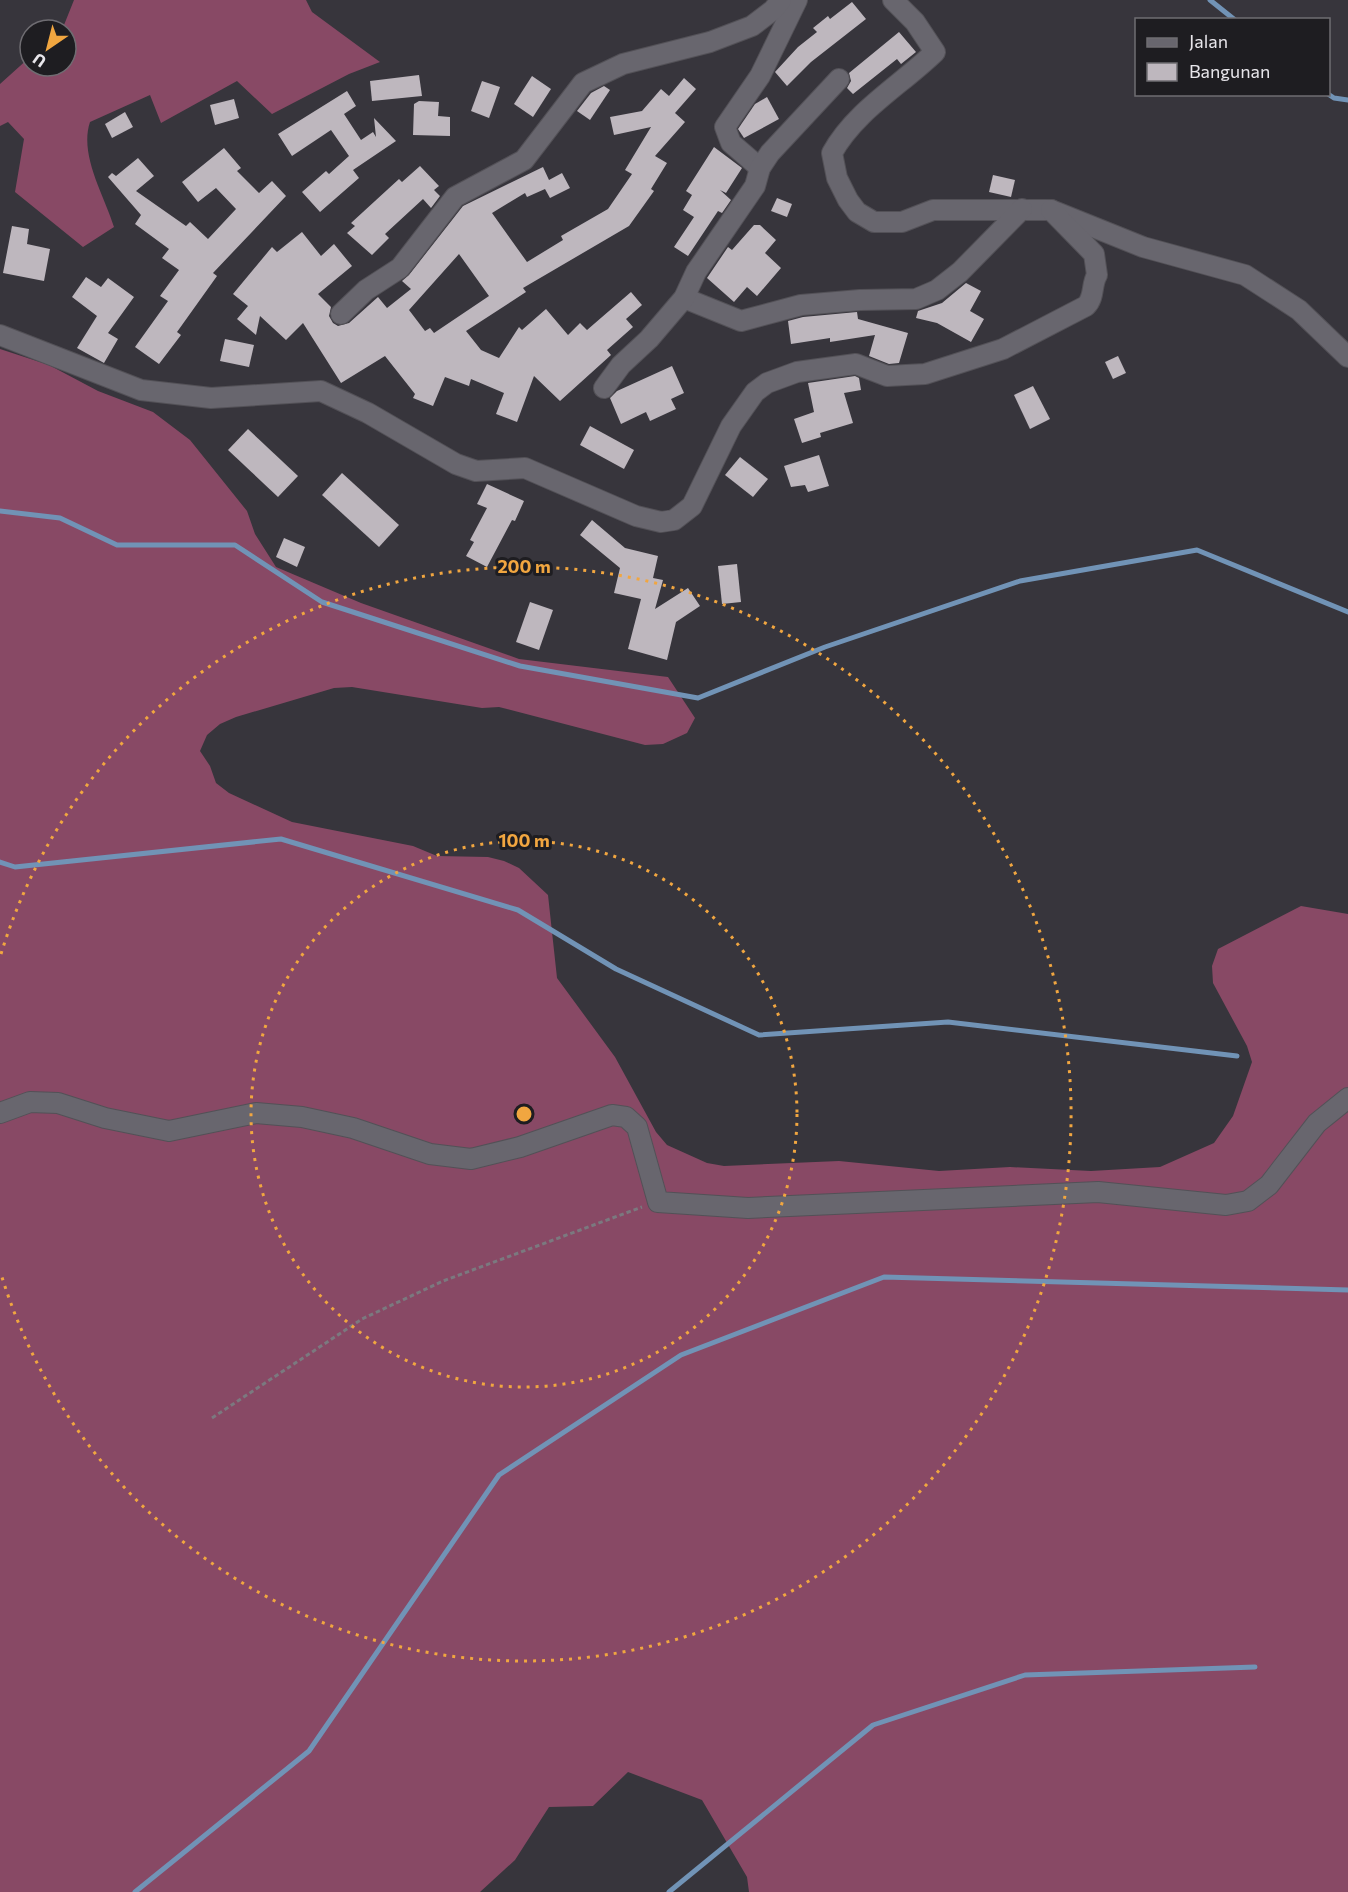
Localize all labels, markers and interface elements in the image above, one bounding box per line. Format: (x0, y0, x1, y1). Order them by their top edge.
north arrow (18, 18, 78, 78)
legend (1135, 18, 1330, 96)
text: Jalan (1189, 30, 1228, 52)
text: U (29, 50, 49, 72)
text: Bangunan (1189, 60, 1270, 82)
text: 200 m (497, 555, 551, 577)
text: 100 m (498, 829, 550, 851)
centre of rings (514, 1104, 534, 1124)

